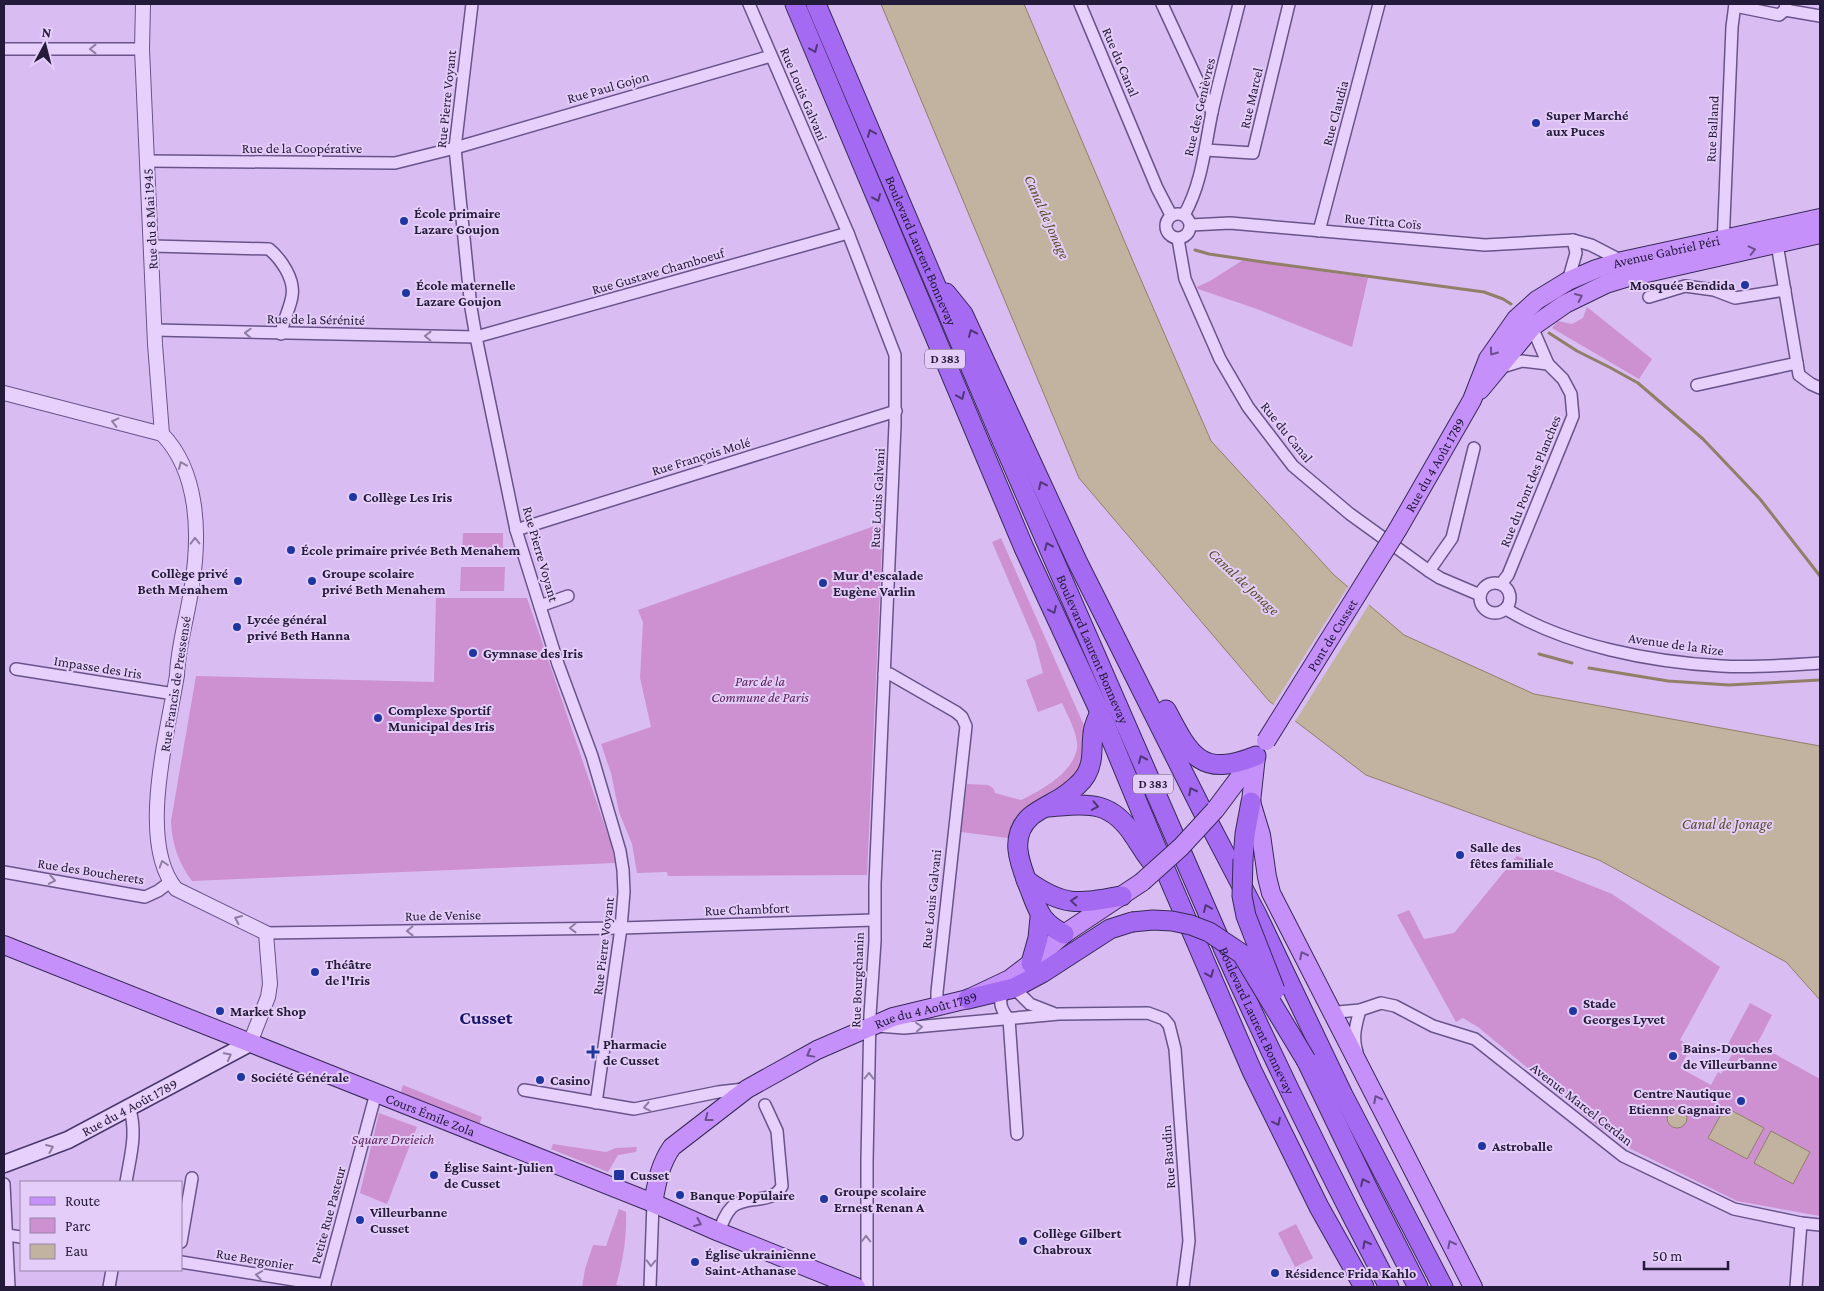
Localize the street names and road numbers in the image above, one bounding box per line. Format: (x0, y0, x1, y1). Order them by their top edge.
street label: Rue du Canal (1099, 25, 1143, 99)
street label: Rue Louis Galvani (777, 45, 831, 143)
street label: Rue Pierre Voyant (433, 49, 459, 149)
street label: Rue des Genièvres (1180, 56, 1218, 158)
street label: Rue Marcel (1236, 66, 1266, 130)
street label: Rue Paul Gojon (565, 68, 652, 107)
street label: Rue Claudia (1319, 78, 1352, 148)
street label: Rue Balland (1702, 95, 1722, 163)
street label: Rue de la Coopérative (242, 140, 362, 156)
street label: Rue du 8 Mai 1945 (139, 168, 161, 270)
street label: Boulevard Laurent Bonnevay (882, 173, 960, 328)
street label: Rue Titta Coïs (1344, 210, 1422, 232)
street label: Avenue Gabriel Péri (1611, 232, 1721, 271)
street label: Rue Gustave Chamboeuf (590, 244, 727, 298)
street label: Rue de la Sérénité (267, 310, 365, 328)
road number: D 383 (925, 349, 965, 368)
street label: Rue du Canal (1258, 398, 1317, 466)
street label: Rue du Pont des Planches (1496, 413, 1564, 549)
street label: Rue du 4 Août 1789 (1401, 415, 1468, 515)
street label: Rue François Molé (650, 433, 752, 479)
street label: Rue Louis Galvani (866, 447, 888, 548)
street label: Rue Pierre Voyant (520, 505, 562, 604)
street label: Boulevard Laurent Bonnevay (1053, 572, 1133, 727)
street label: Pont de Cusset (1304, 596, 1361, 674)
street label: Rue Francis de Pressensé (156, 615, 194, 753)
street label: Avenue de la Rize (1627, 629, 1725, 659)
street label: Impasse des Iris (53, 652, 143, 682)
road number: D 383 (1133, 774, 1173, 794)
street label: Rue Louis Galvani (918, 848, 944, 950)
street label: Rue des Boucherets (37, 855, 145, 887)
street label: Rue Pierre Voyant (589, 896, 617, 996)
street label: Rue Chambfort (704, 900, 790, 918)
street label: Rue de Venise (405, 906, 481, 924)
street label: Rue Bourgchanin (847, 931, 867, 1028)
street label: Boulevard Laurent Bonnevay (1216, 944, 1299, 1097)
street label: Rue du 4 Août 1789 (872, 988, 980, 1032)
street label: Avenue Marcel Cerdan (1528, 1059, 1637, 1149)
street label: Rue du 4 Août 1789 (79, 1075, 180, 1139)
street label: Cours Émile Zola (383, 1090, 478, 1140)
street label: Rue Baudin (1158, 1124, 1178, 1189)
street label: Petite Rue Pasteur (307, 1165, 349, 1265)
street label: Rue Bergonier (215, 1245, 295, 1273)

